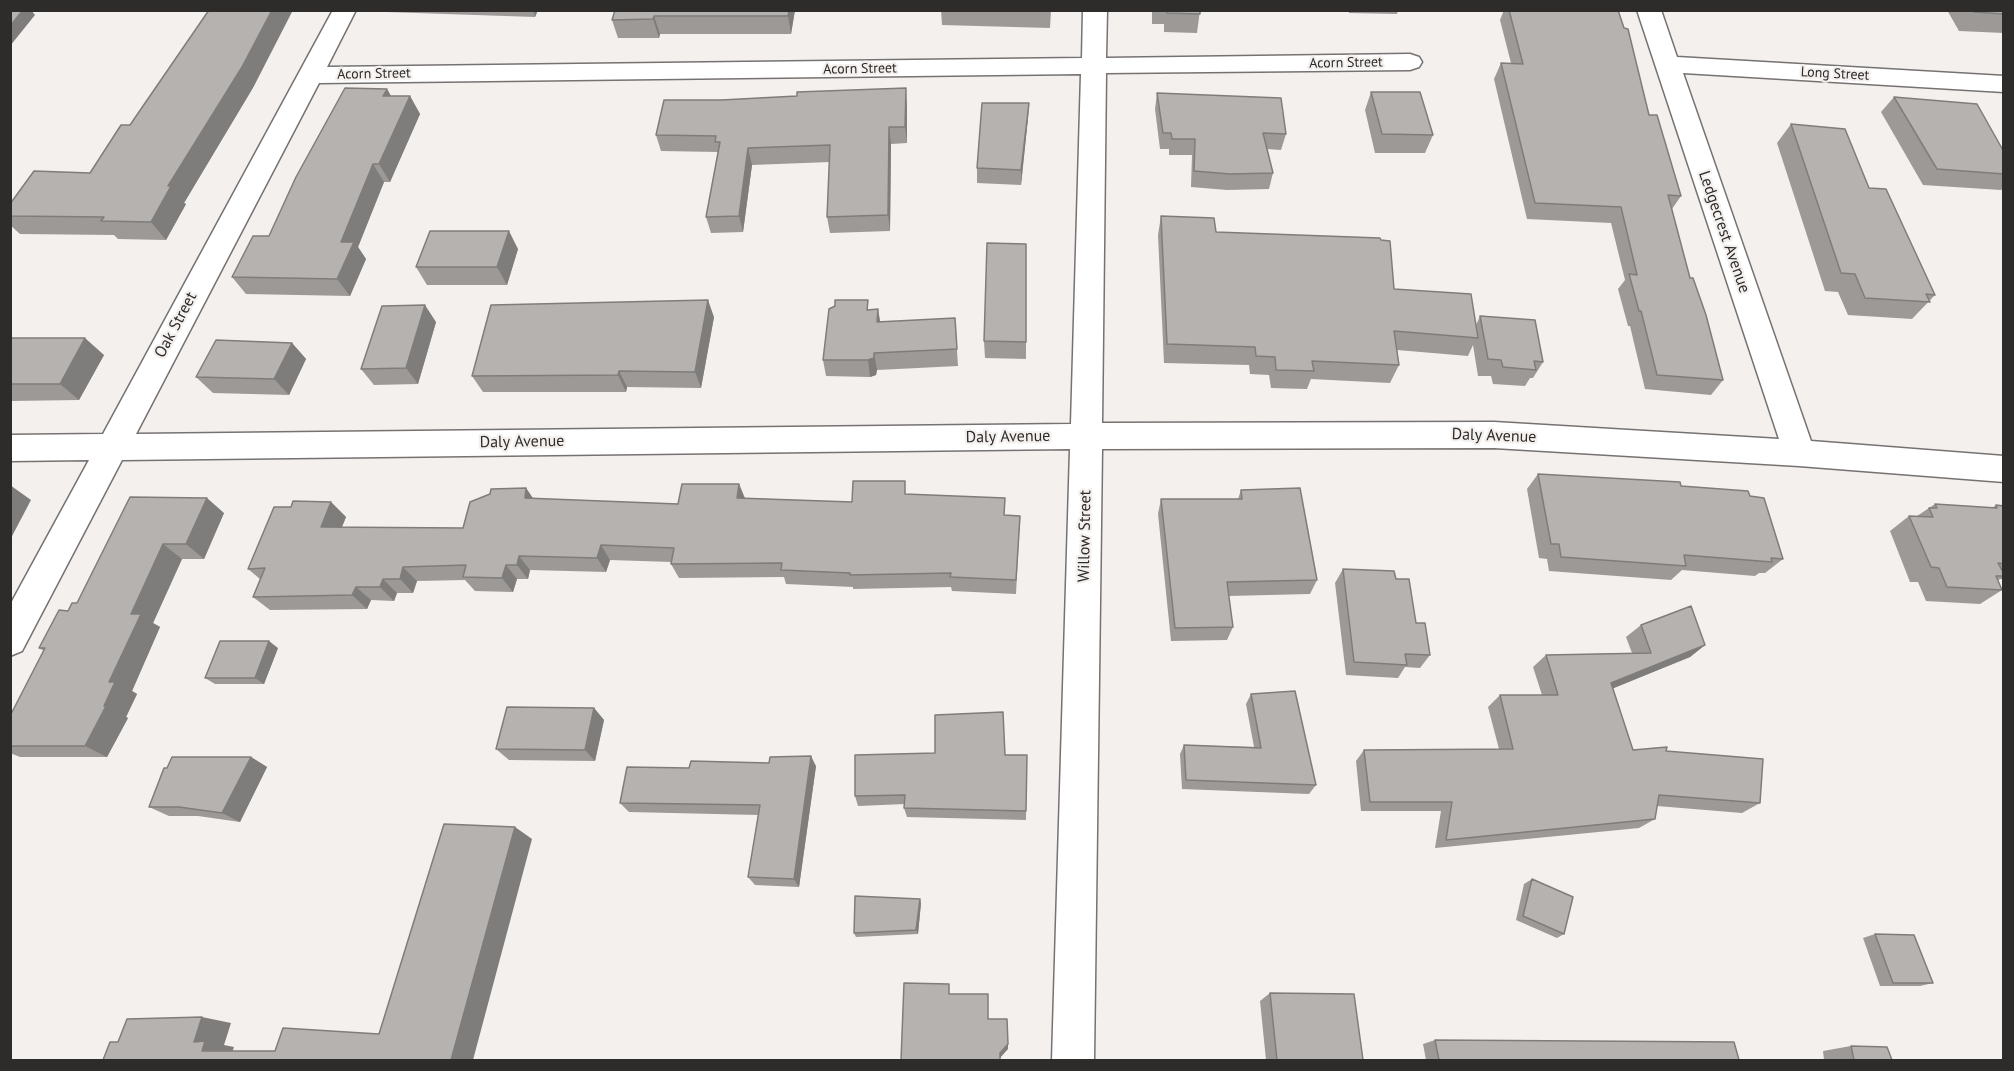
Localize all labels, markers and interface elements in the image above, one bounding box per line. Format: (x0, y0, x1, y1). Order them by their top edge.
street label: Acorn Street (1309, 54, 1383, 72)
street label: Acorn Street (823, 60, 897, 78)
street label: Long Street (1800, 64, 1870, 84)
street label: Acorn Street (337, 65, 411, 83)
street label: Ledgecrest Avenue (1694, 168, 1754, 296)
street label: Oak Street (151, 289, 201, 361)
street label: Daly Avenue (1451, 425, 1537, 447)
street label: Daly Avenue (965, 427, 1051, 447)
street label: Daly Avenue (479, 432, 565, 452)
street label: Willow Street (1075, 490, 1095, 582)

